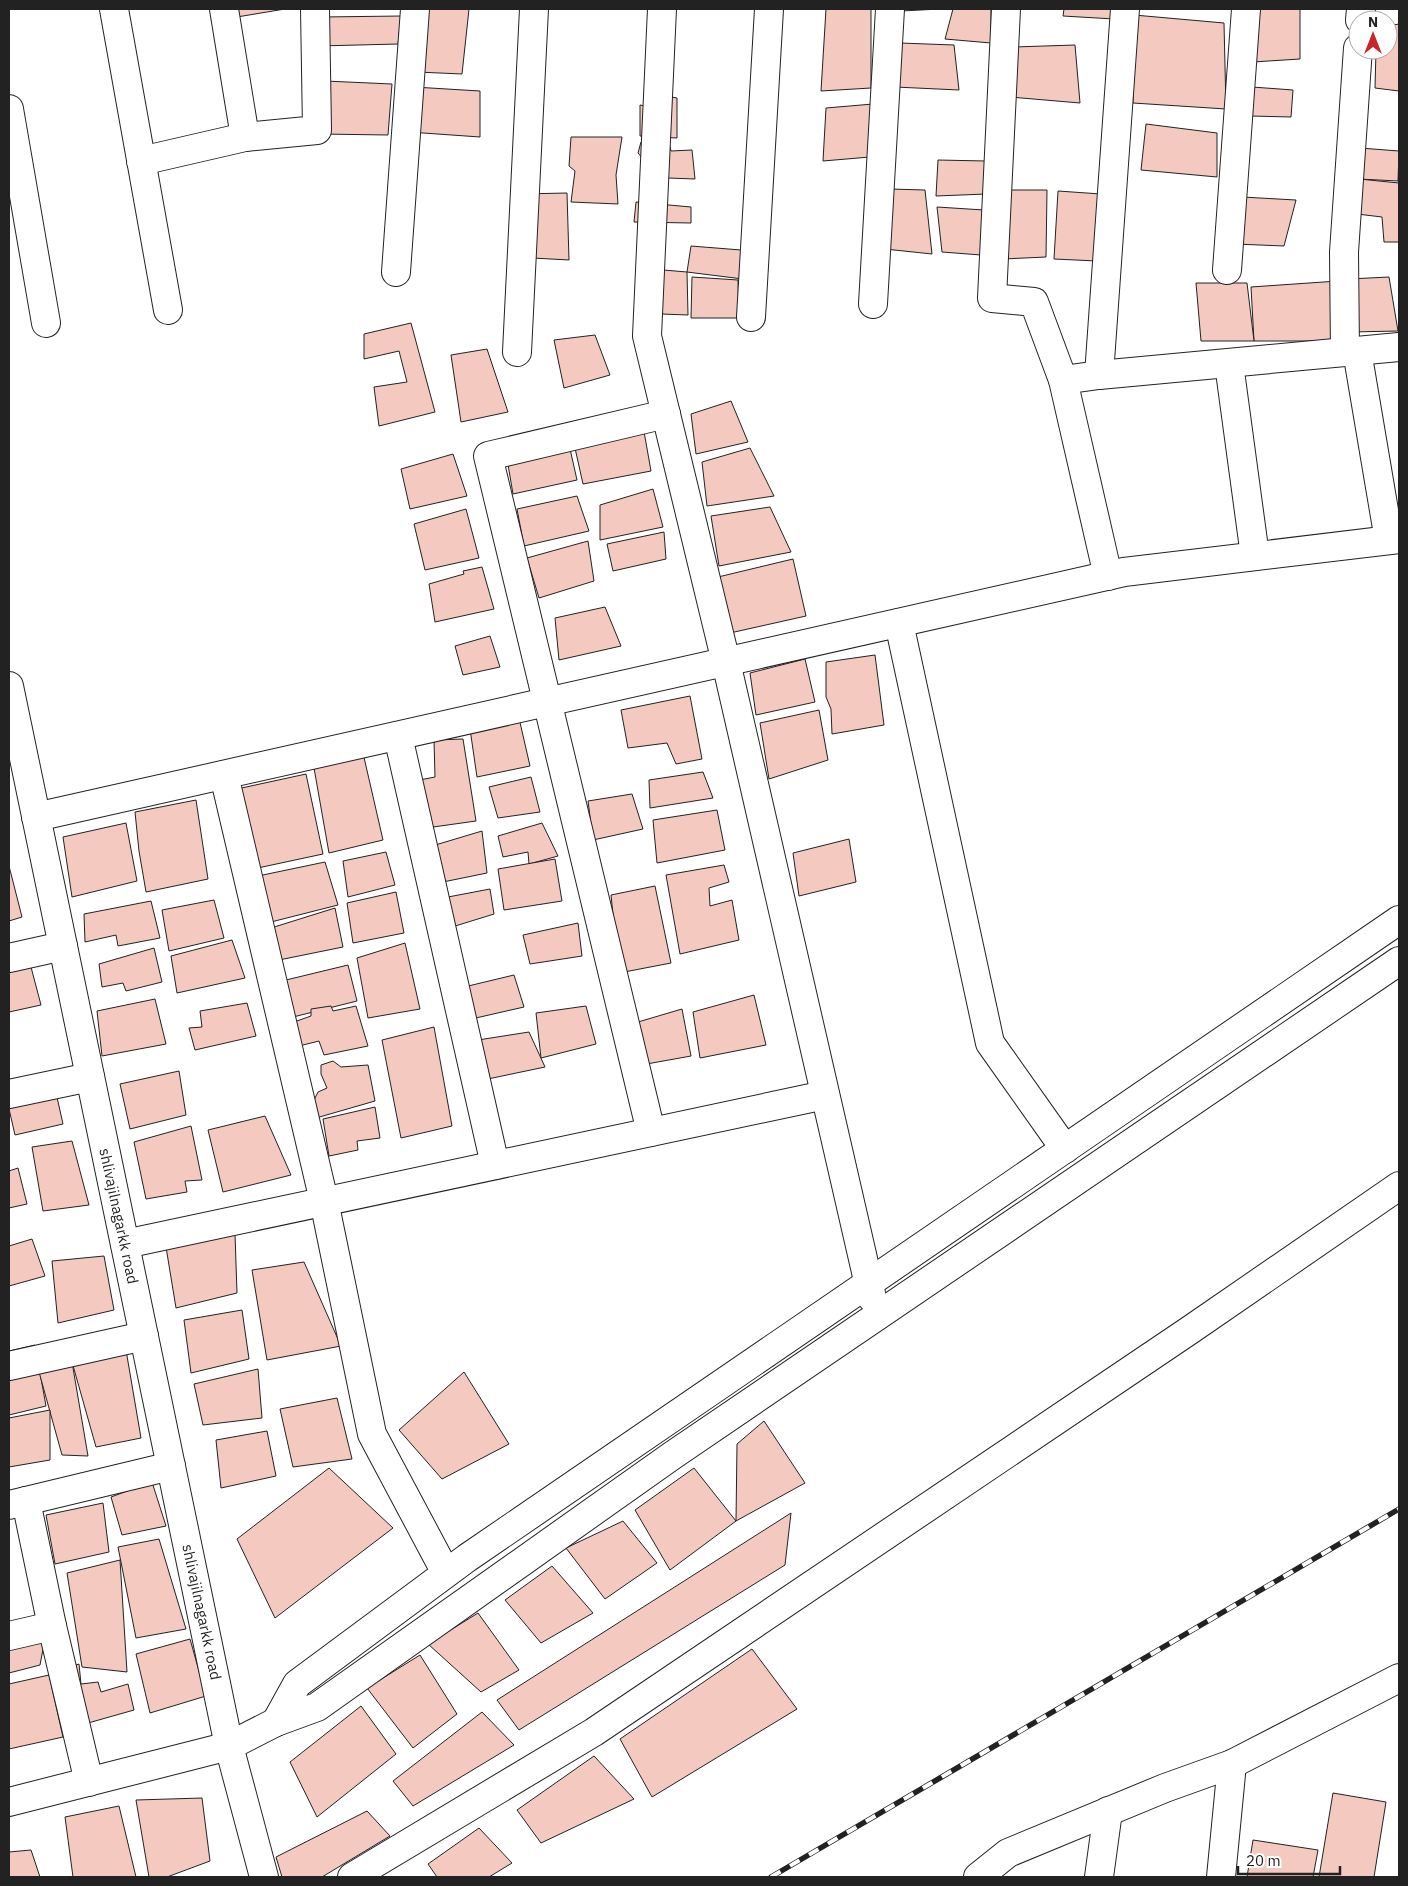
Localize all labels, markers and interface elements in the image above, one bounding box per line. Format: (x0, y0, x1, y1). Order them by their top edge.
north arrow (1348, 10, 1398, 60)
text: N (1368, 13, 1378, 31)
street label: shlivajilnagarkk road (95, 1146, 143, 1286)
street label: shlivajilnagarkk road (178, 1542, 226, 1682)
scale bar (1238, 1844, 1340, 1876)
text: 20 m (1246, 1851, 1281, 1870)

